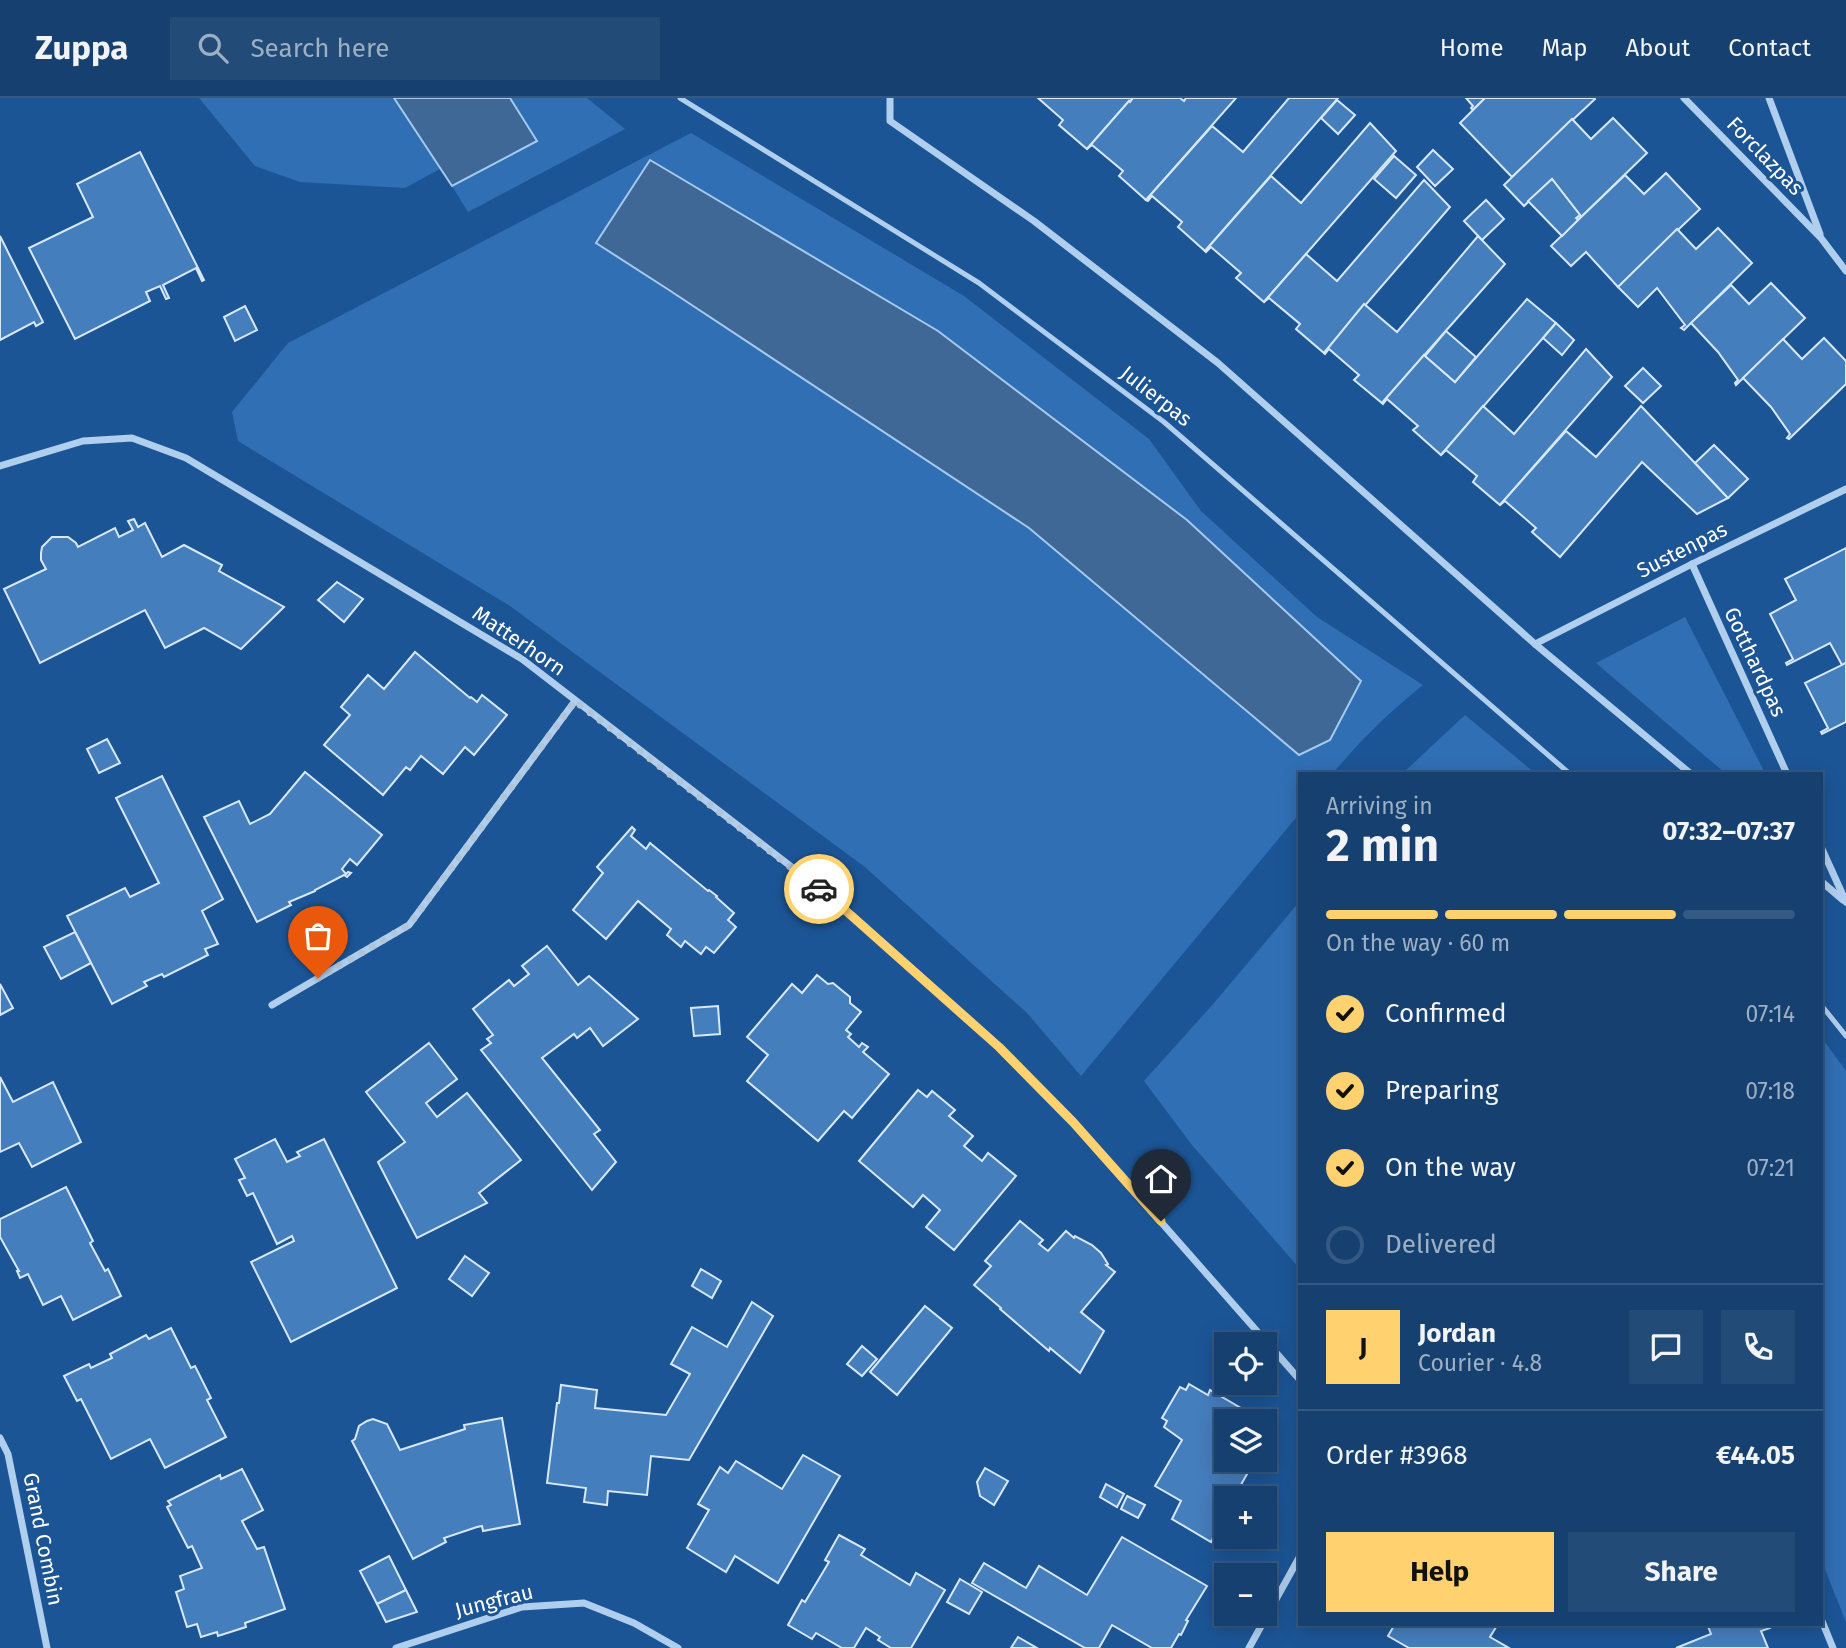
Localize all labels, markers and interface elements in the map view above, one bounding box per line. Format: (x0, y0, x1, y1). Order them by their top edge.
search box (170, 17, 660, 80)
text: Zuppa (35, 28, 128, 68)
icon: search (194, 29, 232, 67)
text: Search here (250, 33, 389, 64)
text: Home (1440, 34, 1504, 62)
text: Map (1542, 34, 1588, 62)
text: About (1626, 34, 1690, 62)
text: Contact (1728, 34, 1811, 62)
street label: Forclazpas (1721, 111, 1809, 201)
street label: Julierpas (1115, 360, 1197, 432)
street label: Sustenpas (1633, 516, 1732, 584)
street label: Matterhorn (467, 600, 571, 682)
street label: Gotthardpas (1718, 603, 1792, 721)
text: Arriving in (1326, 792, 1433, 820)
text: 07:32–07:37 (1662, 816, 1795, 847)
text: 2 min (1326, 818, 1439, 873)
courier (784, 854, 854, 924)
icon: car (800, 870, 838, 908)
pin (288, 906, 348, 978)
icon: bag (299, 917, 337, 955)
text: On the way · 60 m (1326, 929, 1510, 957)
icon: check (1326, 995, 1364, 1033)
text: Confirmed (1385, 998, 1506, 1029)
text: 07:14 (1746, 1000, 1795, 1028)
icon: check (1326, 1072, 1364, 1110)
text: Preparing (1385, 1075, 1498, 1106)
text: 07:18 (1745, 1077, 1795, 1105)
pin (1131, 1149, 1191, 1221)
icon: check (1326, 1149, 1364, 1187)
text: On the way (1385, 1152, 1516, 1183)
text: 07:21 (1746, 1154, 1795, 1182)
icon: home (1142, 1160, 1180, 1198)
text: Delivered (1385, 1229, 1497, 1260)
button: chat (1629, 1310, 1703, 1384)
button: phone (1721, 1310, 1795, 1384)
text: Jordan (1418, 1318, 1496, 1349)
map controls (1214, 1332, 1277, 1626)
button: locate (1214, 1332, 1277, 1395)
text: J (1359, 1332, 1367, 1363)
text: Courier · 4.8 (1418, 1349, 1542, 1377)
button: layers (1214, 1409, 1277, 1472)
text: Order #3968 (1326, 1440, 1468, 1471)
text: €44.05 (1716, 1440, 1795, 1471)
street label: Grand Combin (17, 1470, 69, 1608)
button: + (1214, 1486, 1277, 1549)
button: Help (1326, 1532, 1554, 1612)
button: Share (1568, 1532, 1795, 1612)
button: − (1214, 1563, 1277, 1626)
street label: Jungfrau (452, 1579, 536, 1623)

